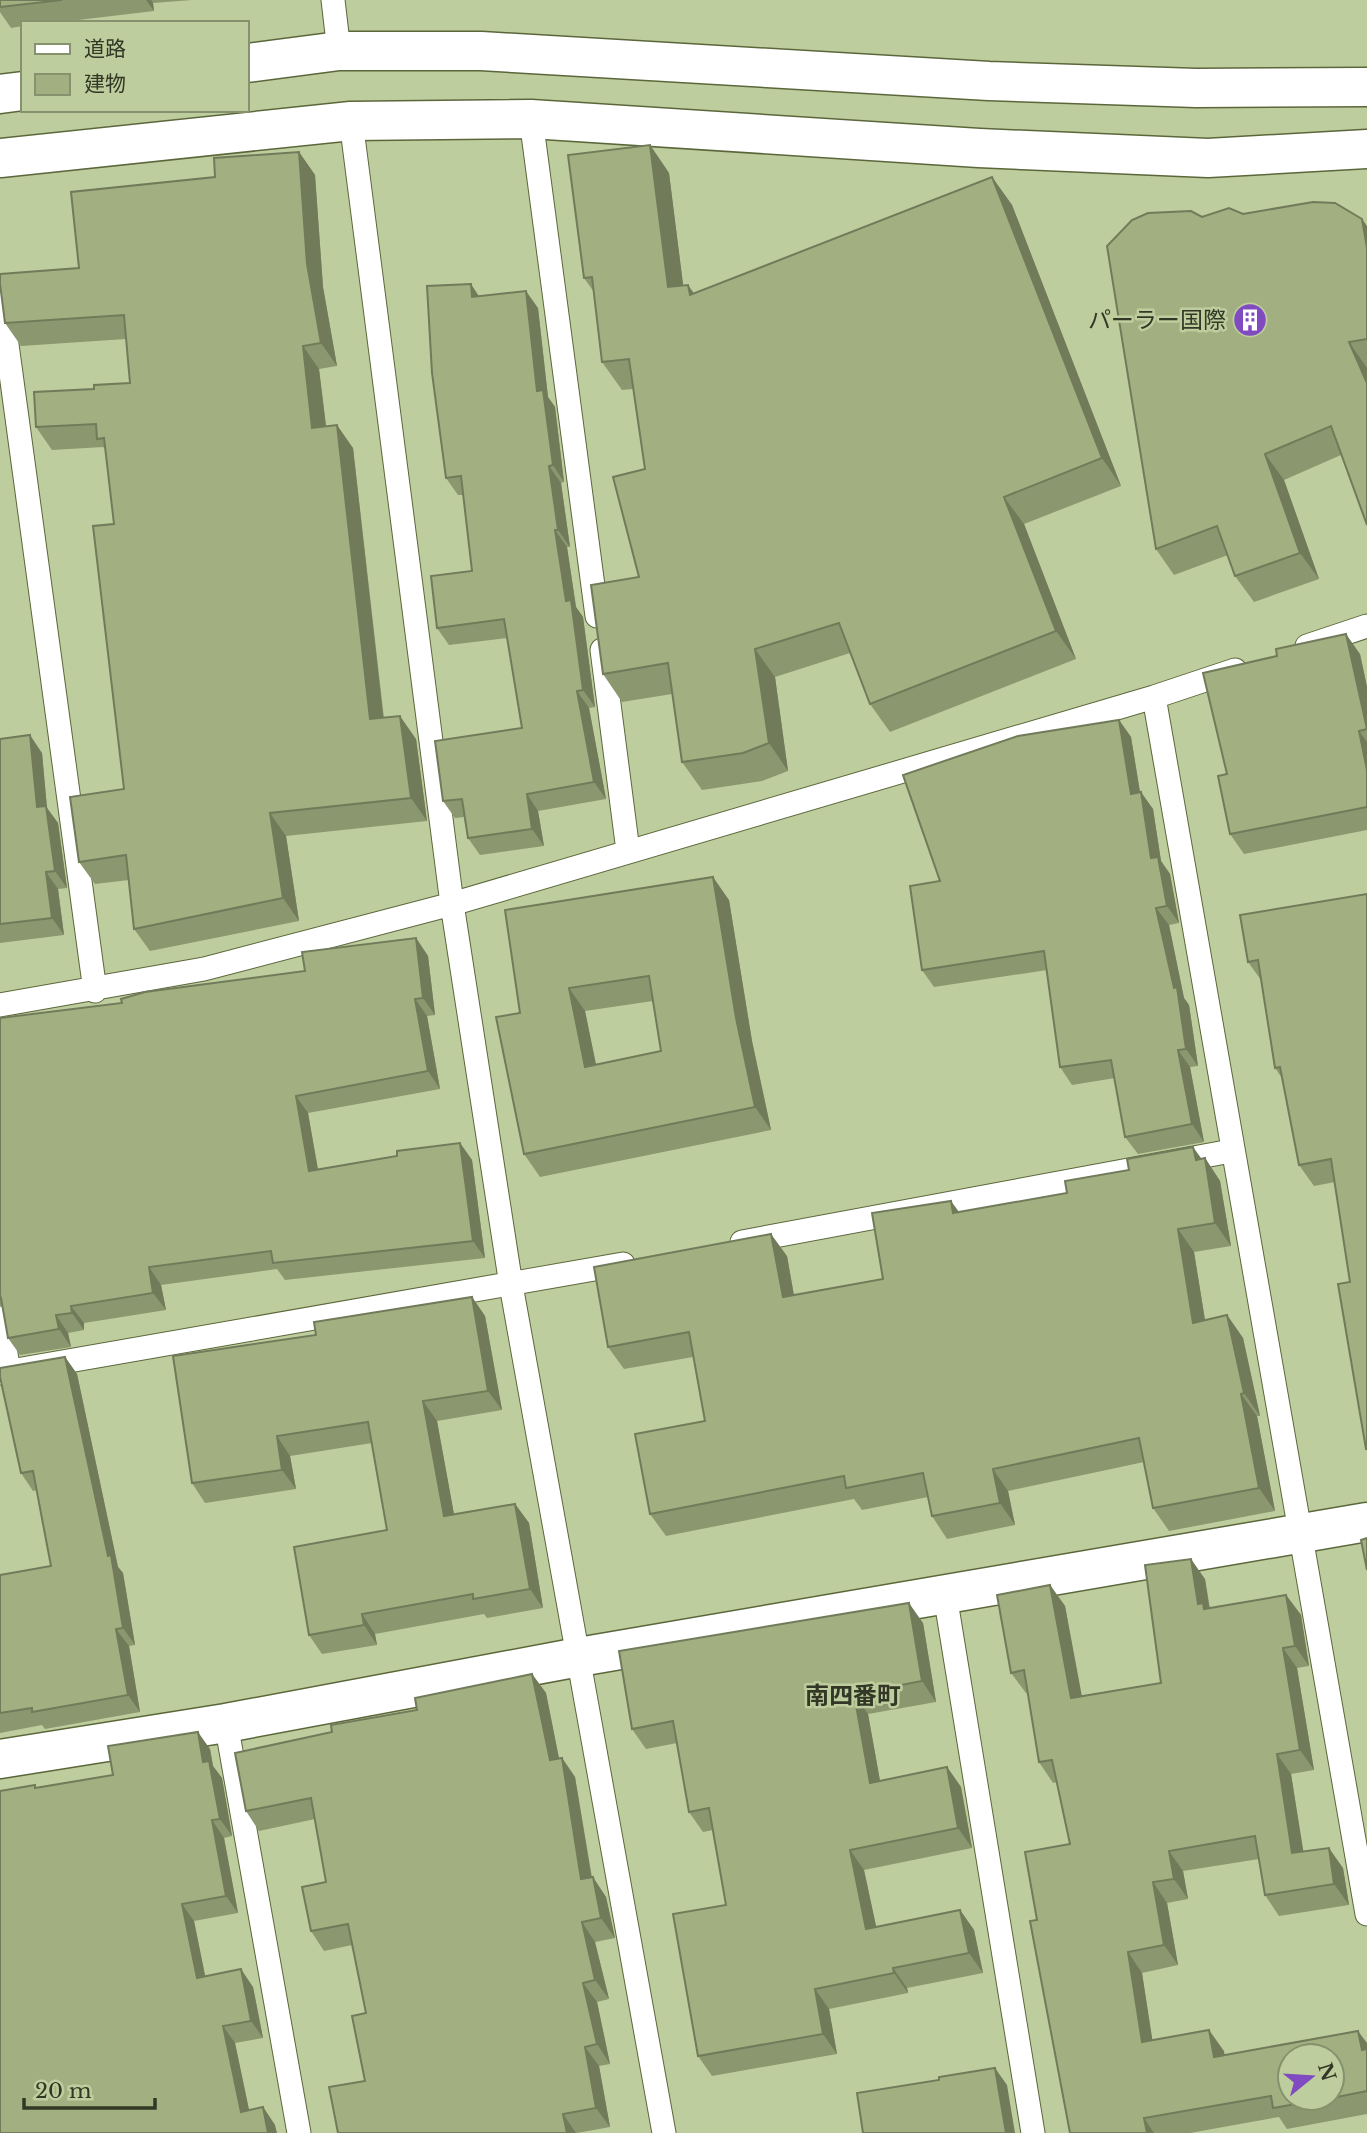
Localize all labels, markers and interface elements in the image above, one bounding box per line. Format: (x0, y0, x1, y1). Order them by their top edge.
legend (21, 21, 248, 112)
text: 道路 (84, 36, 126, 62)
text: 建物 (84, 71, 126, 97)
building icon: パーラー国際 (1231, 301, 1269, 339)
place label: パーラー国際 (1088, 306, 1226, 334)
district label: 南四番町 (805, 1681, 901, 1710)
north arrow (1276, 2042, 1346, 2112)
text: N (1313, 2060, 1340, 2084)
scale bar (24, 2066, 156, 2110)
text: 20 m (35, 2078, 92, 2104)

